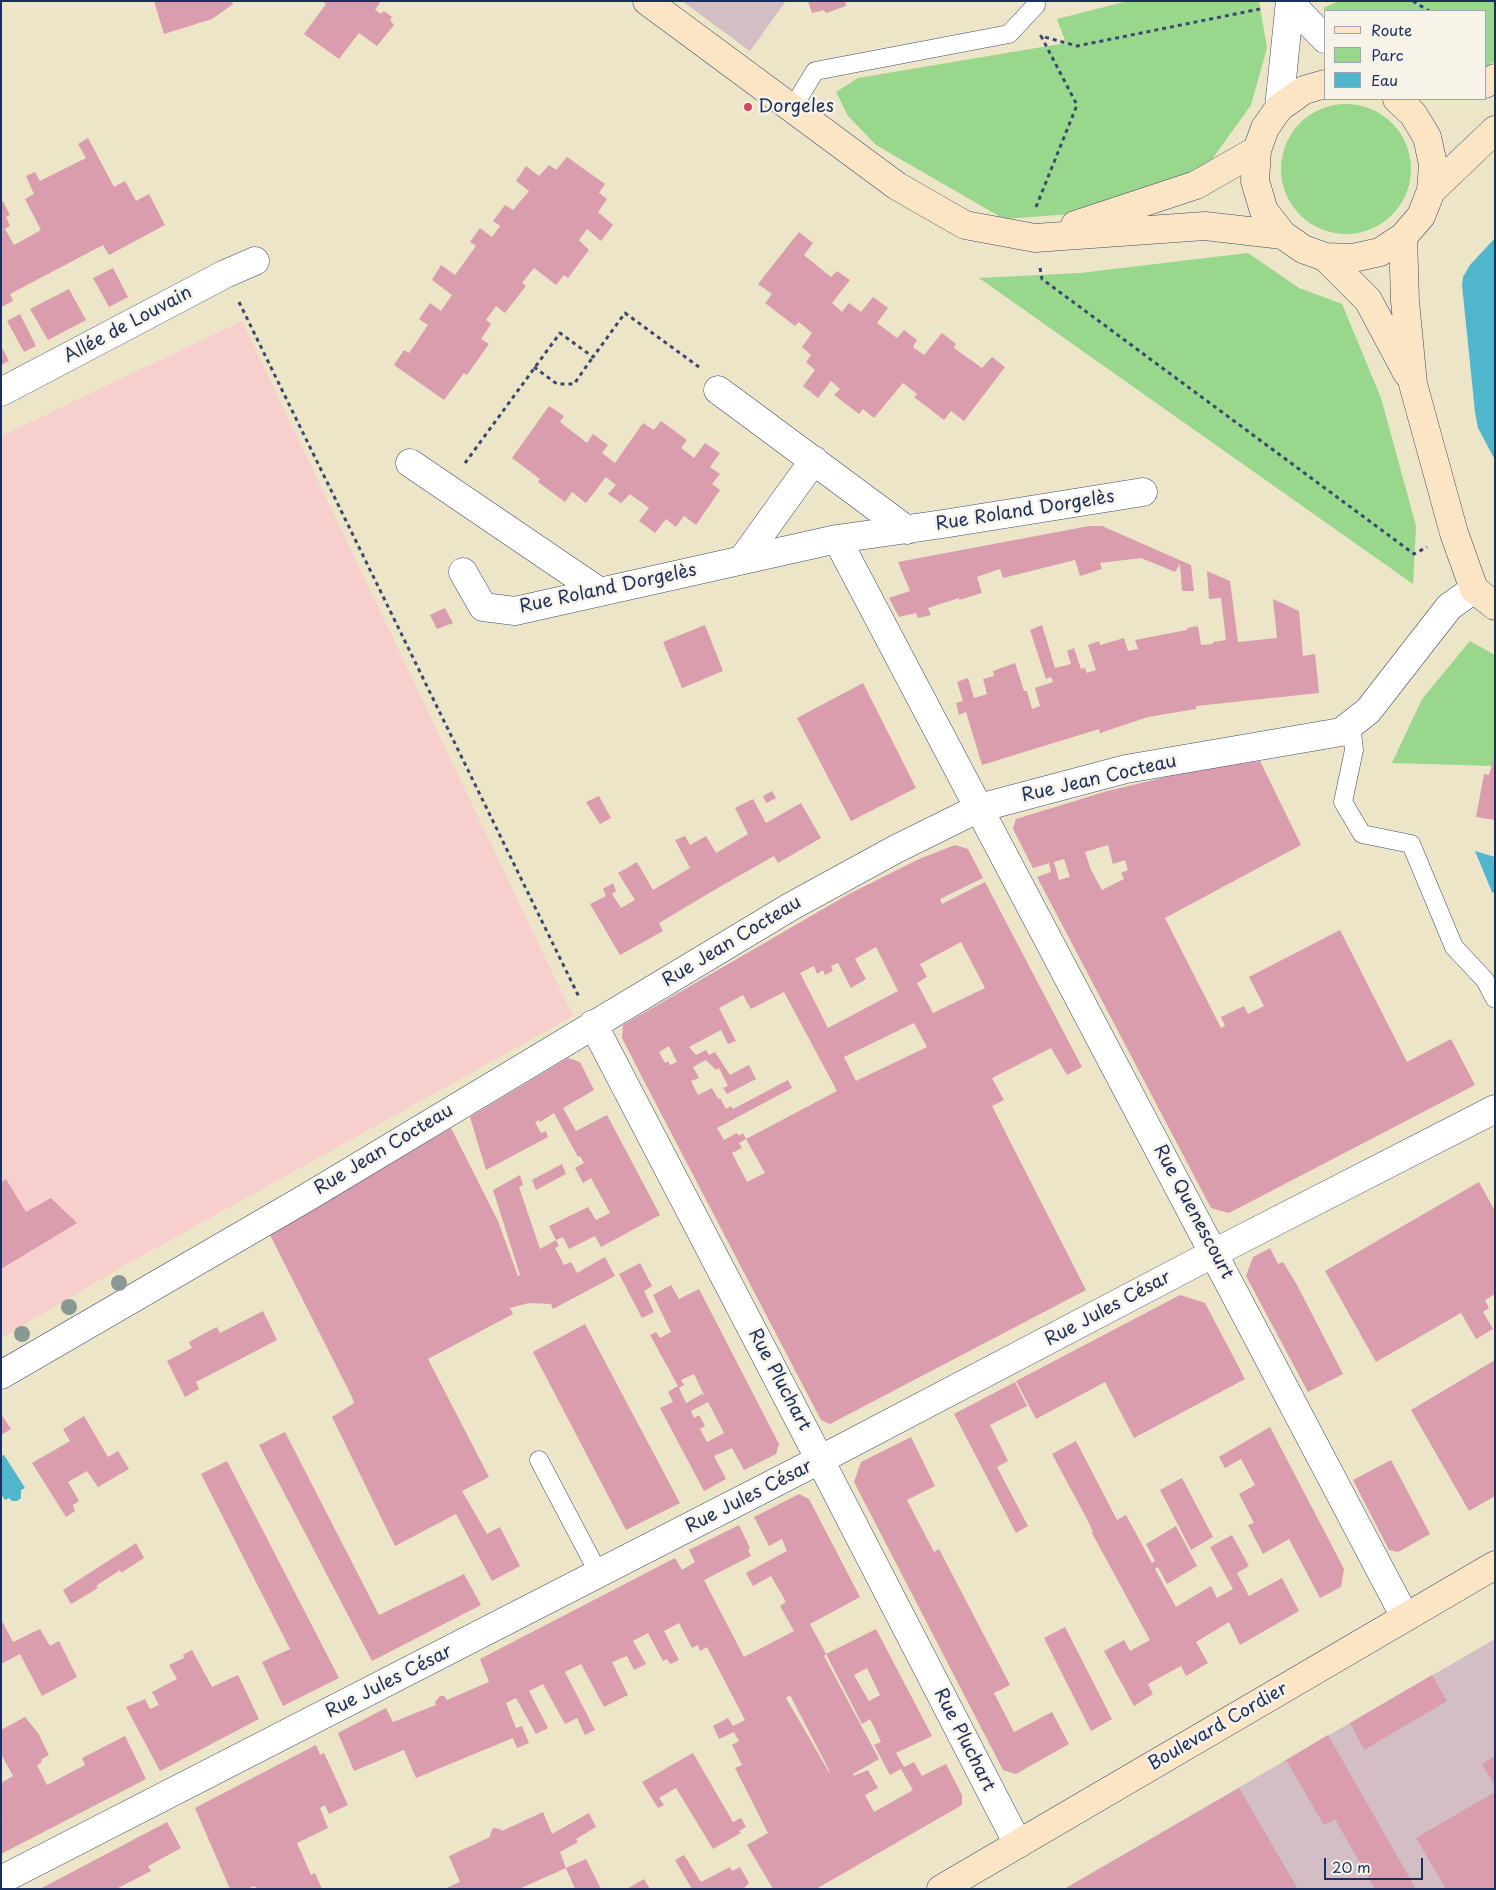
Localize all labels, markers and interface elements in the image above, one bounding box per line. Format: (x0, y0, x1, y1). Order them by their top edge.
legend (1324, 10, 1486, 100)
text: Route (1371, 18, 1412, 41)
text: Parc (1371, 43, 1404, 66)
text: Eau (1371, 68, 1398, 91)
place label: Dorgeles (758, 96, 834, 118)
marker: Dorgeles (742, 101, 754, 113)
street label: Allée de Louvain (60, 282, 196, 368)
street label: Rue Roland Dorgelès (934, 486, 1116, 536)
street label: Rue Roland Dorgelès (517, 560, 699, 618)
street label: Rue Jean Cocteau (1020, 751, 1178, 807)
street label: Rue Jean Cocteau (659, 892, 805, 992)
street label: Rue Jean Cocteau (311, 1100, 457, 1200)
street label: Rue Quenescourt (1148, 1141, 1238, 1283)
street label: Rue Jules César (1041, 1267, 1175, 1351)
street label: Rue Pluchart (743, 1325, 815, 1435)
street label: Rue Jules César (682, 1456, 816, 1538)
street label: Rue Jules César (322, 1641, 456, 1723)
street label: Boulevard Cordier (1145, 1678, 1291, 1776)
street label: Rue Pluchart (929, 1685, 999, 1795)
scale bar (1326, 1848, 1425, 1880)
text: 20 m (1332, 1855, 1371, 1878)

